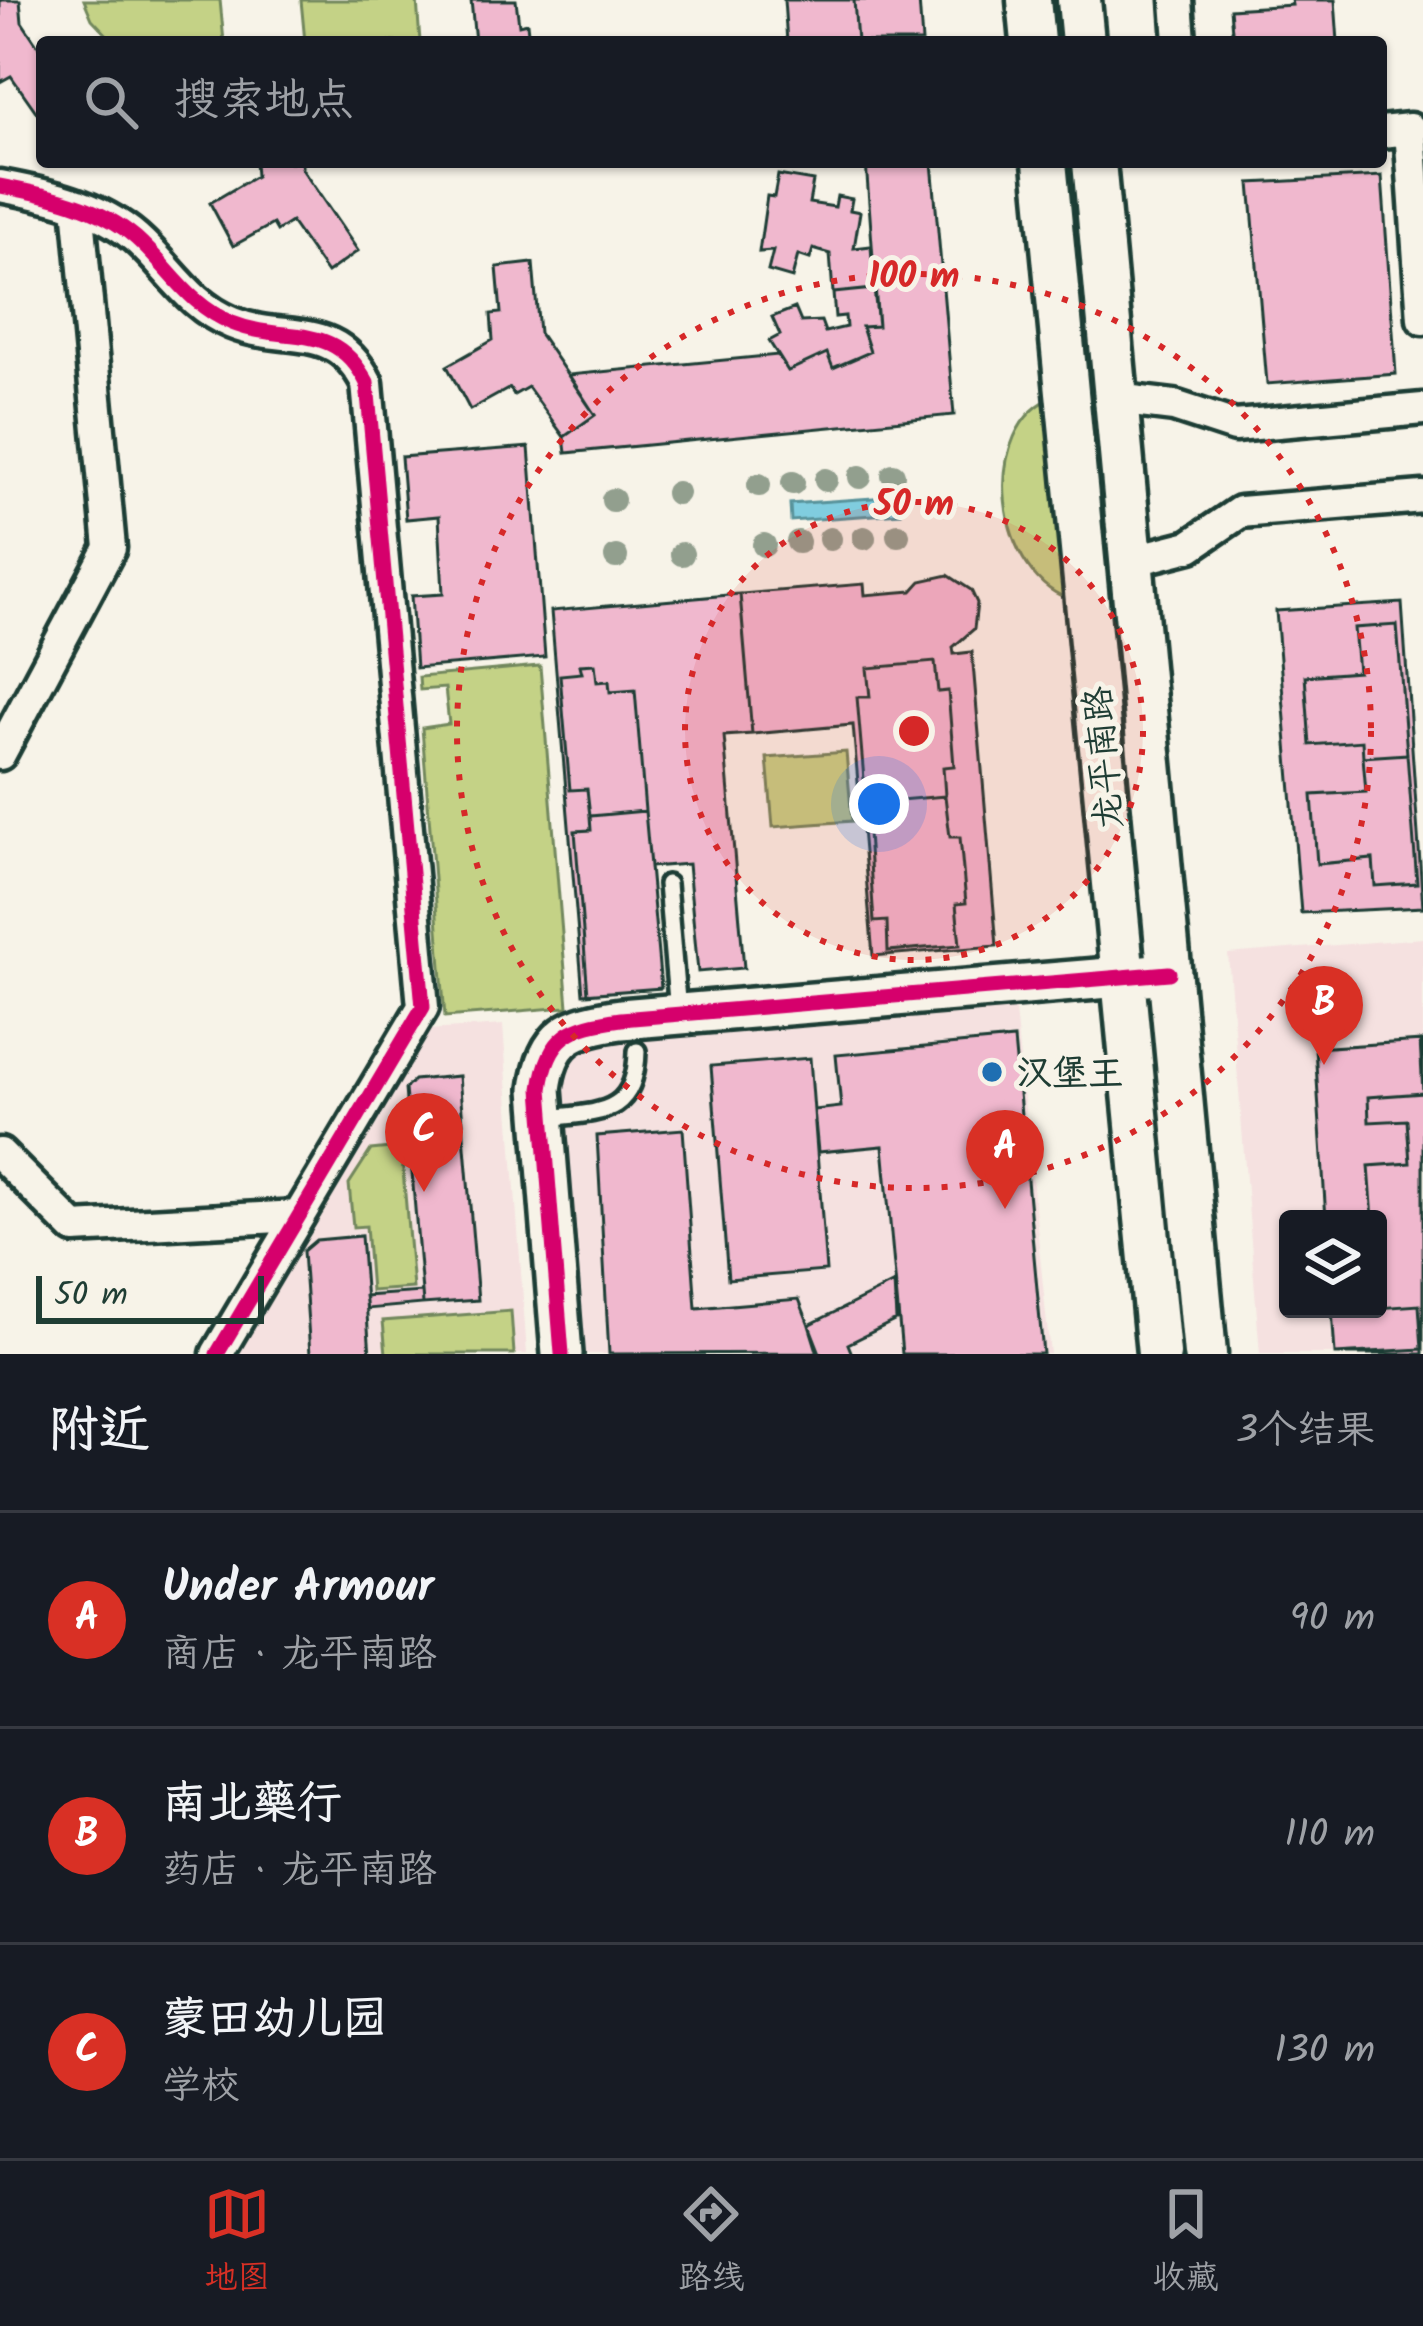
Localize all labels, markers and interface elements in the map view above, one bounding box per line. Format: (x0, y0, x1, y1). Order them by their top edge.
search box (36, 36, 1387, 168)
text: 搜索地点 (174, 66, 354, 138)
icon: search (78, 69, 144, 135)
text: 100 m (868, 249, 960, 306)
text: 50 m (873, 477, 954, 534)
street label: 龙平南路 (1071, 683, 1140, 832)
centre of rings (893, 710, 935, 752)
your location (849, 774, 909, 834)
pin: B (1285, 966, 1363, 1065)
place label: 汉堡王 (1016, 1047, 1124, 1104)
marker: 汉堡王 (979, 1059, 1005, 1085)
pin: C (385, 1093, 463, 1192)
pin: A (966, 1110, 1044, 1209)
map controls (1279, 1210, 1387, 1318)
button: layers (1279, 1210, 1387, 1318)
scale bar (36, 1270, 264, 1323)
text: 50 m (54, 1270, 128, 1323)
text: 附近 (48, 1392, 150, 1473)
text: 3个结果 (1236, 1401, 1375, 1463)
text: Under Armour (162, 1553, 434, 1625)
text: A (75, 1589, 99, 1651)
text: 90 m (1290, 1589, 1375, 1651)
text: 商店 · 龙平南路 (162, 1625, 437, 1687)
text: 南北藥行 (162, 1769, 342, 1841)
text: B (75, 1805, 99, 1867)
text: 110 m (1284, 1805, 1375, 1867)
text: 药店 · 龙平南路 (162, 1841, 437, 1903)
text: 蒙田幼儿园 (162, 1985, 387, 2057)
text: C (75, 2021, 99, 2083)
text: 130 m (1274, 2021, 1375, 2083)
text: 学校 (162, 2057, 240, 2119)
tab: 地图 (204, 2181, 270, 2306)
tab: 路线 (678, 2181, 744, 2306)
tab: 收藏 (1153, 2181, 1219, 2306)

